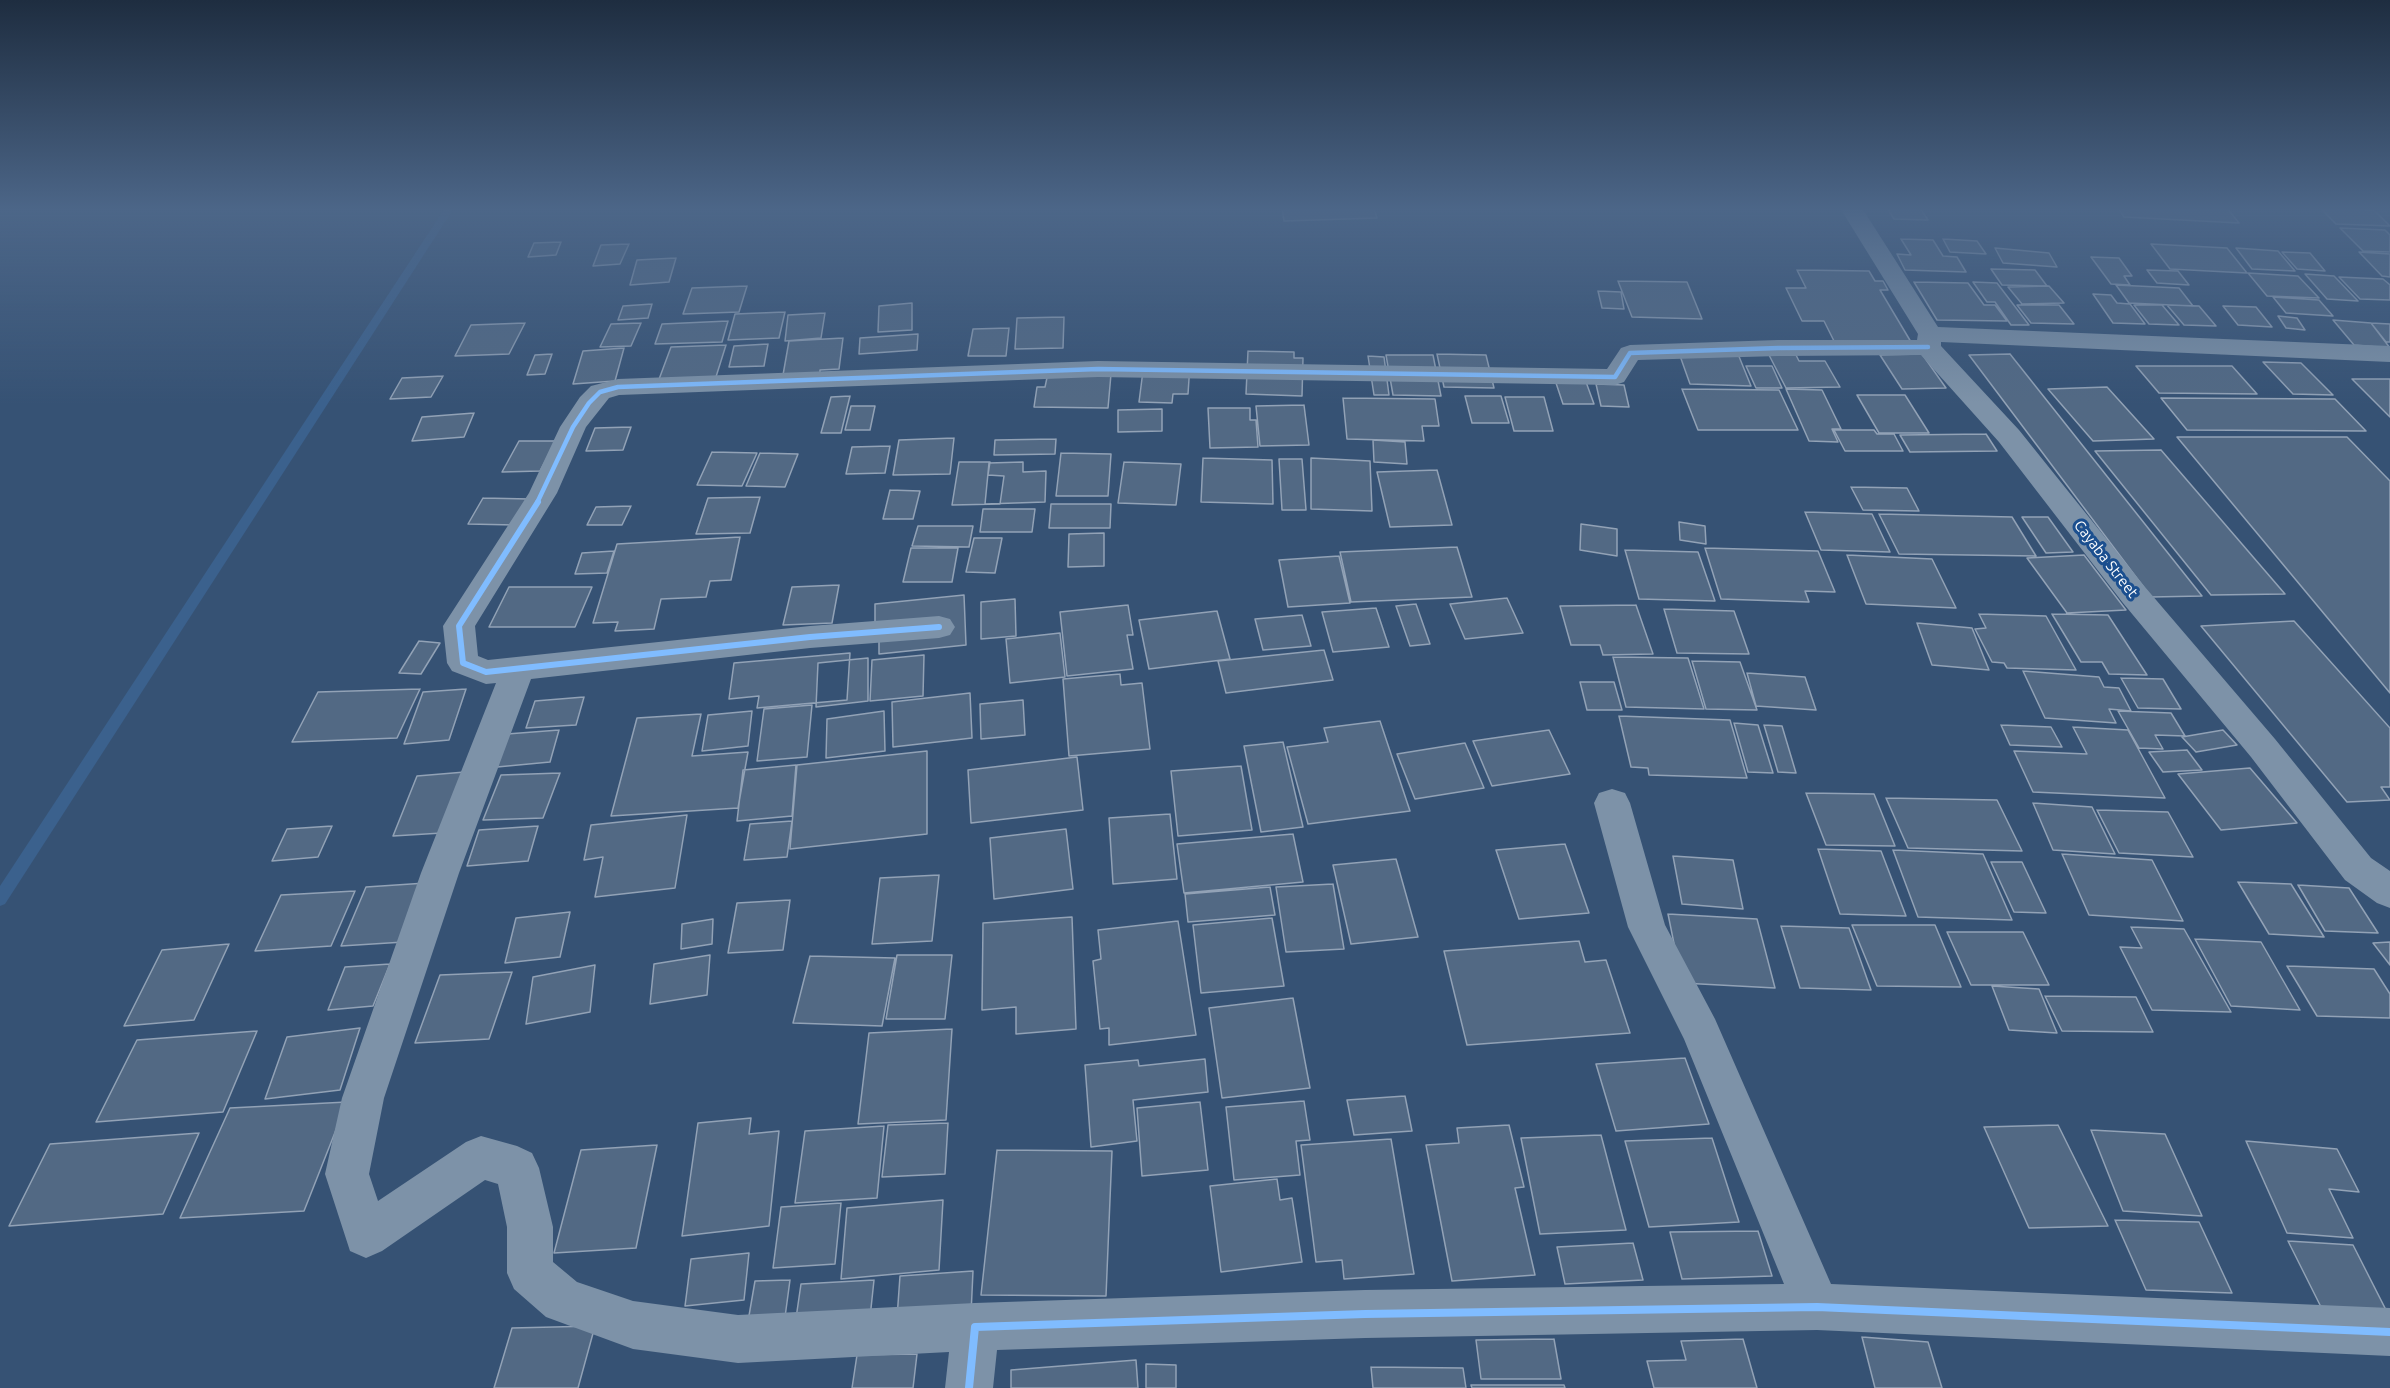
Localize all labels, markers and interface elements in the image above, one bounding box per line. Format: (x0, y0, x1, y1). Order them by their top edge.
street label: Cayaba Street (2070, 517, 2142, 601)

